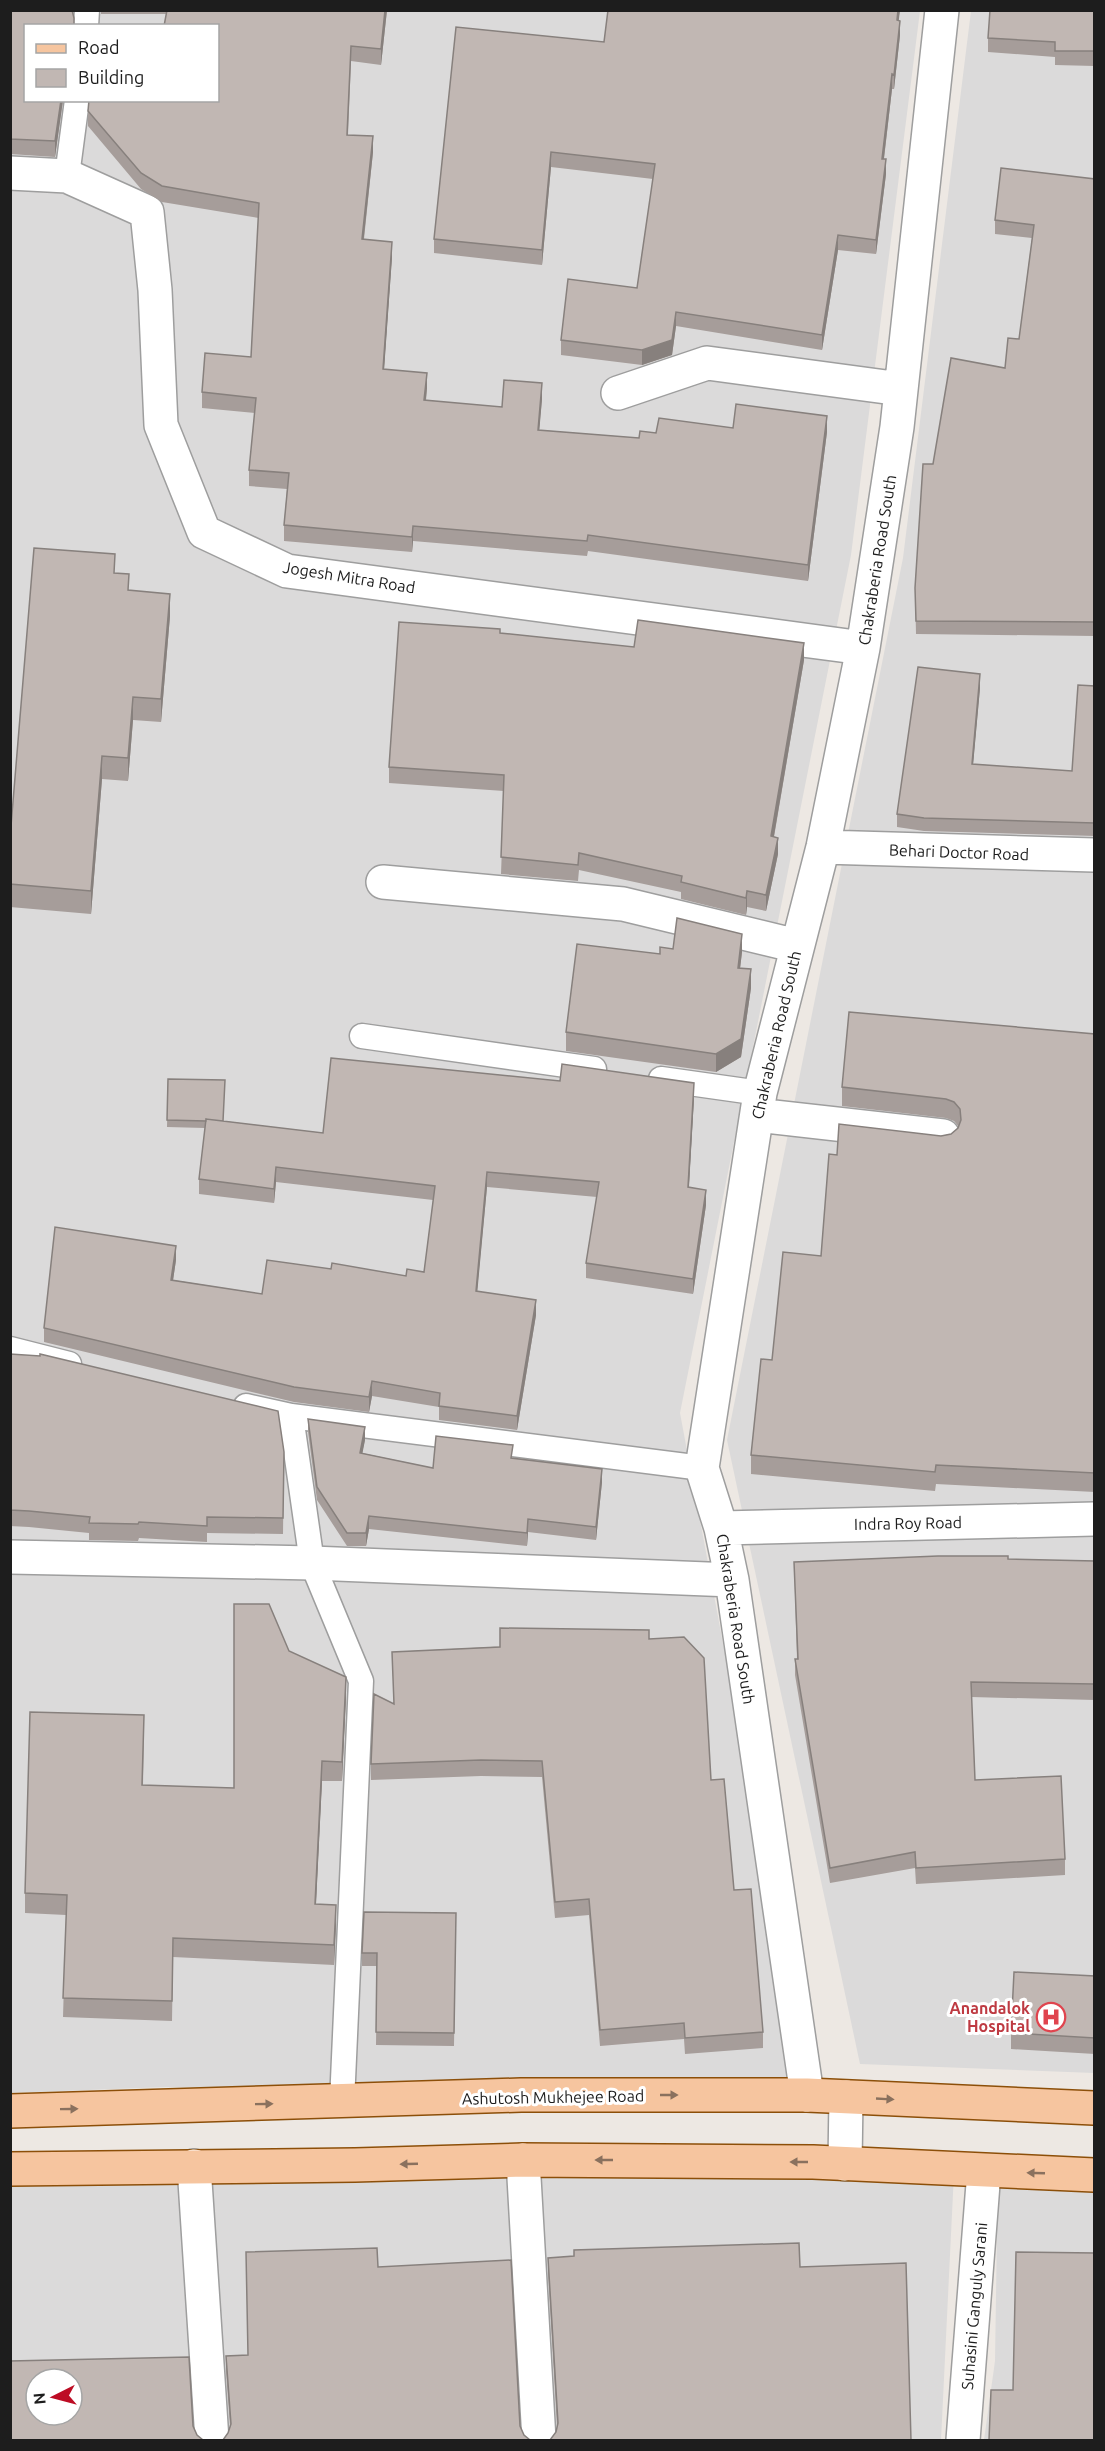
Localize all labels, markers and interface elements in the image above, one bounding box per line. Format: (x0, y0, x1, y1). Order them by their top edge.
legend (24, 24, 219, 102)
text: Road (78, 37, 120, 57)
text: Building (78, 67, 144, 87)
street label: Chakraberia Road South (855, 473, 899, 647)
street label: Jogesh Mitra Road (281, 558, 417, 596)
street label: Behari Doctor Road (889, 841, 1029, 863)
street label: Chakraberia Road South (748, 949, 804, 1121)
street label: Indra Roy Road (854, 1513, 962, 1533)
street label: Chakraberia Road South (714, 1532, 758, 1706)
place label: Anandalok Hospital (950, 1999, 1030, 2035)
hospital icon: Anandalok Hospital (1035, 2001, 1067, 2033)
street label: Ashutosh Mukhejee Road (462, 2086, 644, 2108)
one-way arrow (659, 2090, 678, 2100)
one-way arrow (875, 2094, 894, 2103)
one-way arrow (254, 2100, 273, 2109)
one-way arrow (59, 2105, 78, 2114)
one-way arrow (595, 2155, 614, 2165)
one-way arrow (790, 2157, 809, 2167)
one-way arrow (400, 2159, 419, 2168)
one-way arrow (1027, 2168, 1046, 2178)
street label: Suhasini Ganguly Sarani (958, 2221, 990, 2391)
north arrow (24, 2367, 84, 2427)
text: N (30, 2392, 49, 2405)

